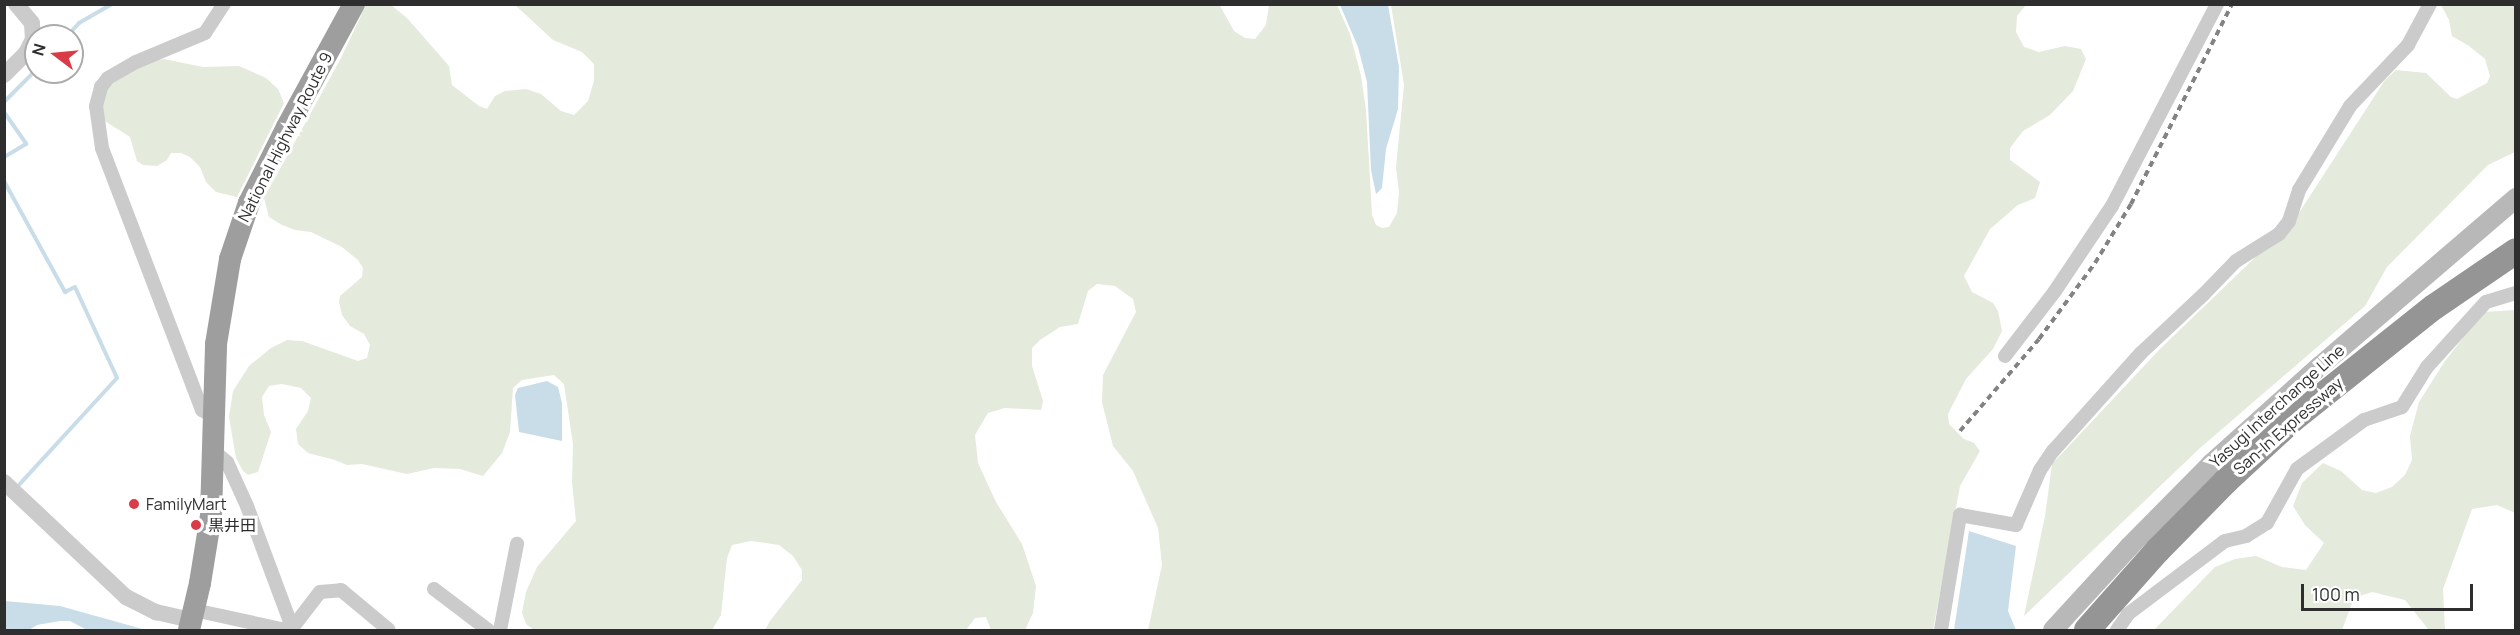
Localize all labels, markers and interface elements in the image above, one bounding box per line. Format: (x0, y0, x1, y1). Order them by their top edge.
north arrow (24, 24, 84, 84)
text: N (26, 41, 51, 58)
street label: National Highway Route 9 (234, 49, 336, 225)
street label: Yasugi Interchange Line (2206, 340, 2348, 472)
street label: San-In Expressway (2229, 373, 2347, 479)
place label: FamilyMart (146, 494, 227, 514)
marker: FamilyMart (127, 497, 141, 511)
place label: 黒井田 (208, 515, 256, 535)
marker: 黒井田 (189, 518, 203, 532)
scale bar (2304, 572, 2476, 610)
text: 100 m (2312, 582, 2360, 606)

